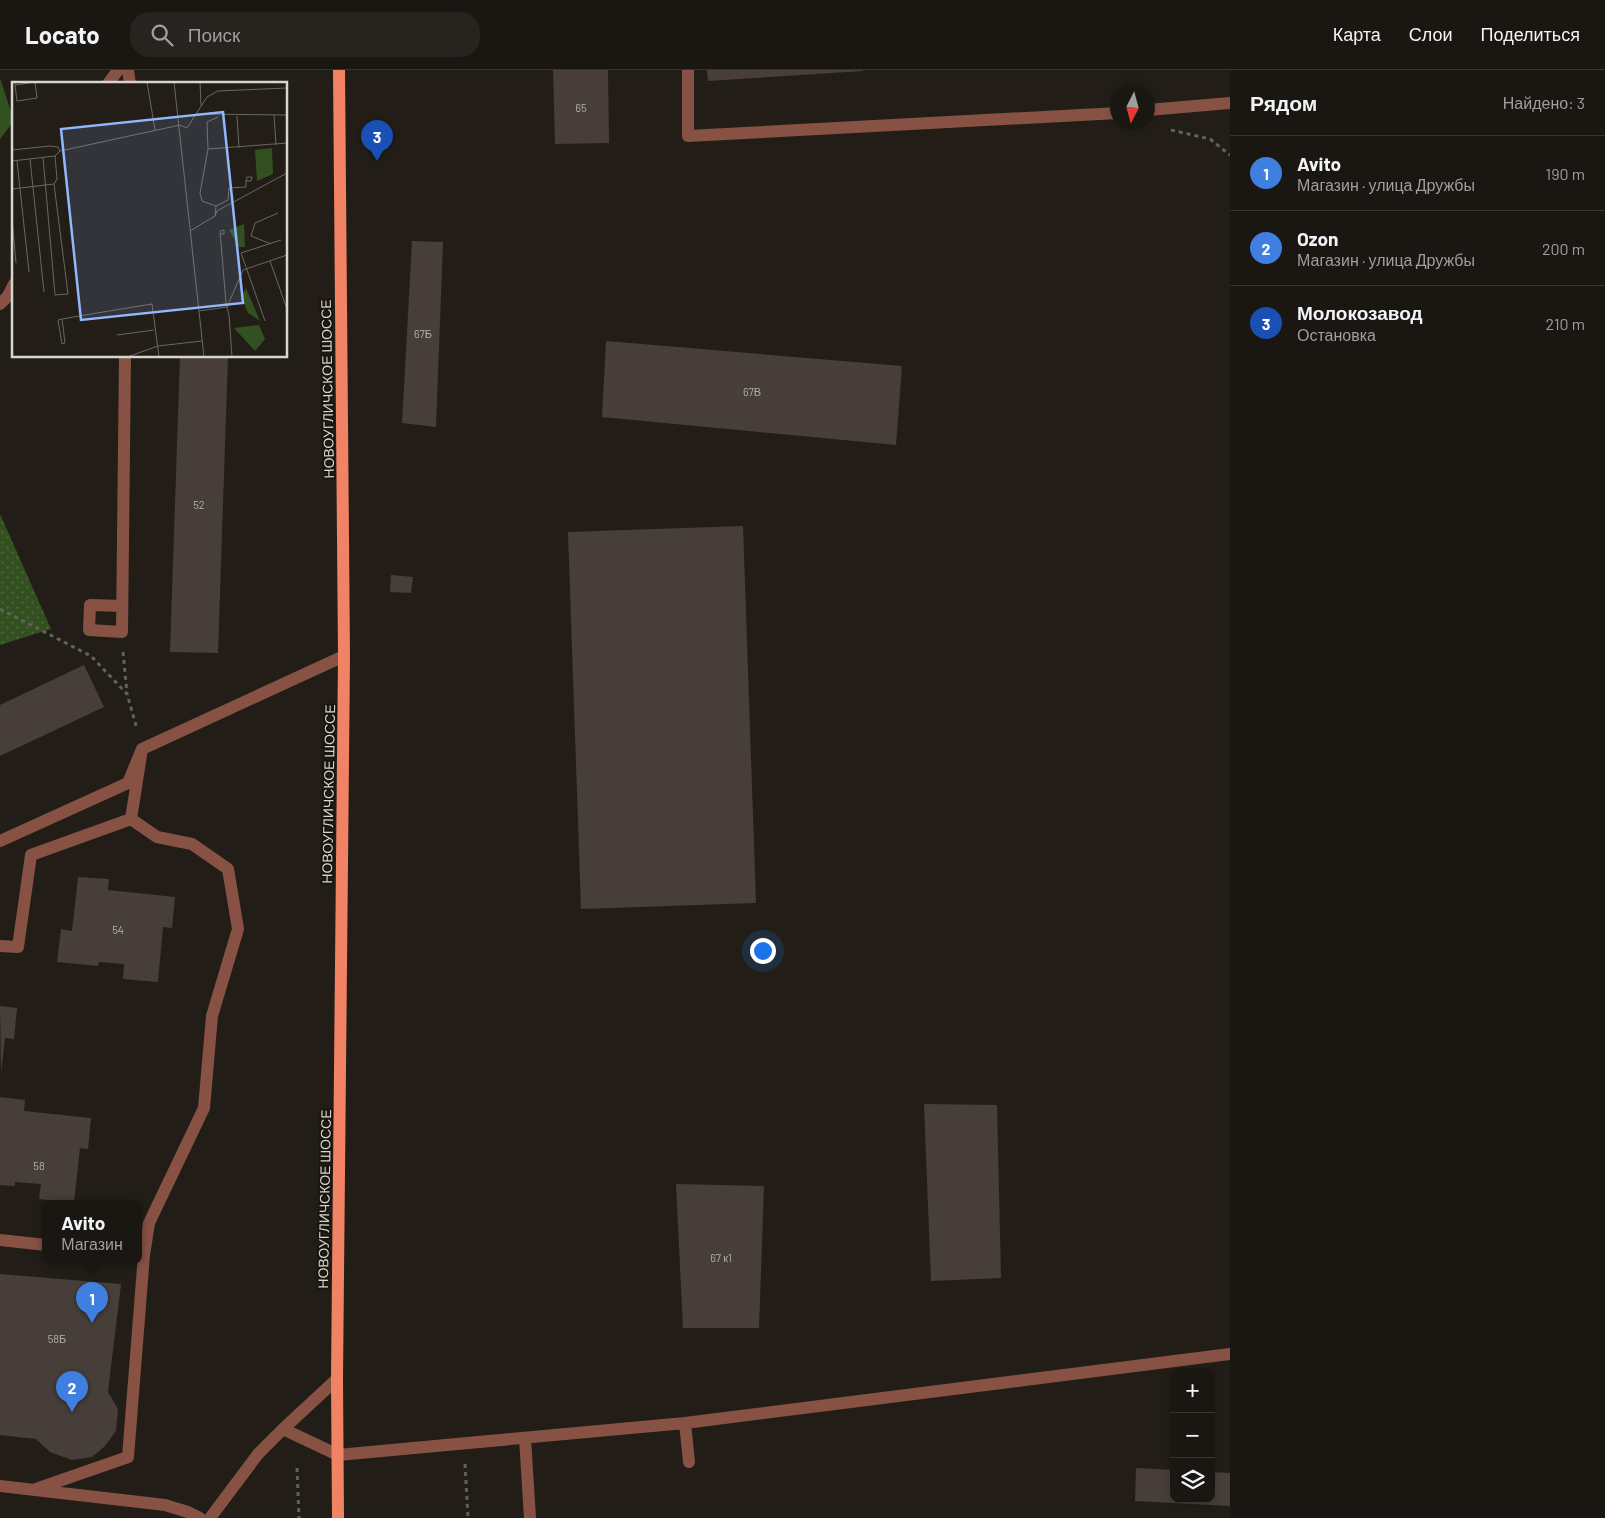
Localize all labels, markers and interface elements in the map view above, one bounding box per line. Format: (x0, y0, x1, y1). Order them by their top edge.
search box (130, 12, 480, 57)
text: Locato (25, 20, 100, 49)
icon: search (148, 21, 176, 49)
text: Поиск (188, 23, 240, 46)
text: Карта (1333, 23, 1381, 45)
text: Слои (1409, 23, 1453, 45)
text: Поделиться (1481, 23, 1580, 45)
inset map (12, 82, 288, 358)
north arrow (1110, 85, 1155, 130)
text: Рядом (1250, 90, 1317, 115)
text: Найдено: 3 (1503, 93, 1585, 112)
house number: 65 (575, 101, 587, 114)
pin: 3 (361, 120, 393, 161)
text: Avito (1297, 152, 1341, 175)
text: 1 (1263, 164, 1269, 183)
text: 190 m (1546, 164, 1585, 183)
text: Магазин · улица Дружбы (1297, 175, 1475, 194)
text: Ozon (1297, 227, 1339, 250)
text: 2 (1262, 239, 1270, 258)
text: 200 m (1542, 239, 1585, 258)
text: Магазин · улица Дружбы (1297, 250, 1475, 269)
street label: НОВОУГЛИЧСКОЕ ШОССЕ (317, 299, 337, 479)
text: Молокозавод (1297, 301, 1423, 324)
text: 3 (1262, 314, 1270, 333)
text: 210 m (1546, 314, 1585, 333)
text: Остановка (1297, 325, 1376, 344)
house number: 67Б (414, 327, 432, 340)
house number: 67В (743, 385, 761, 398)
house number: 52 (193, 498, 205, 511)
street label: НОВОУГЛИЧСКОЕ ШОССЕ (318, 704, 338, 884)
house number: 54 (112, 923, 124, 936)
your location (750, 938, 776, 964)
street label: НОВОУГЛИЧСКОЕ ШОССЕ (314, 1109, 334, 1289)
house number: 58 (33, 1159, 45, 1172)
popup (42, 1200, 142, 1265)
text: Avito (61, 1211, 105, 1234)
text: Магазин (61, 1234, 123, 1253)
house number: 67 к1 (710, 1251, 732, 1264)
pin: 1 (76, 1282, 108, 1323)
house number: 58Б (48, 1332, 66, 1345)
map controls (1170, 1368, 1215, 1503)
button: + (1170, 1368, 1215, 1413)
pin: 2 (56, 1371, 88, 1412)
button: − (1170, 1413, 1215, 1458)
button: layers (1170, 1458, 1215, 1503)

